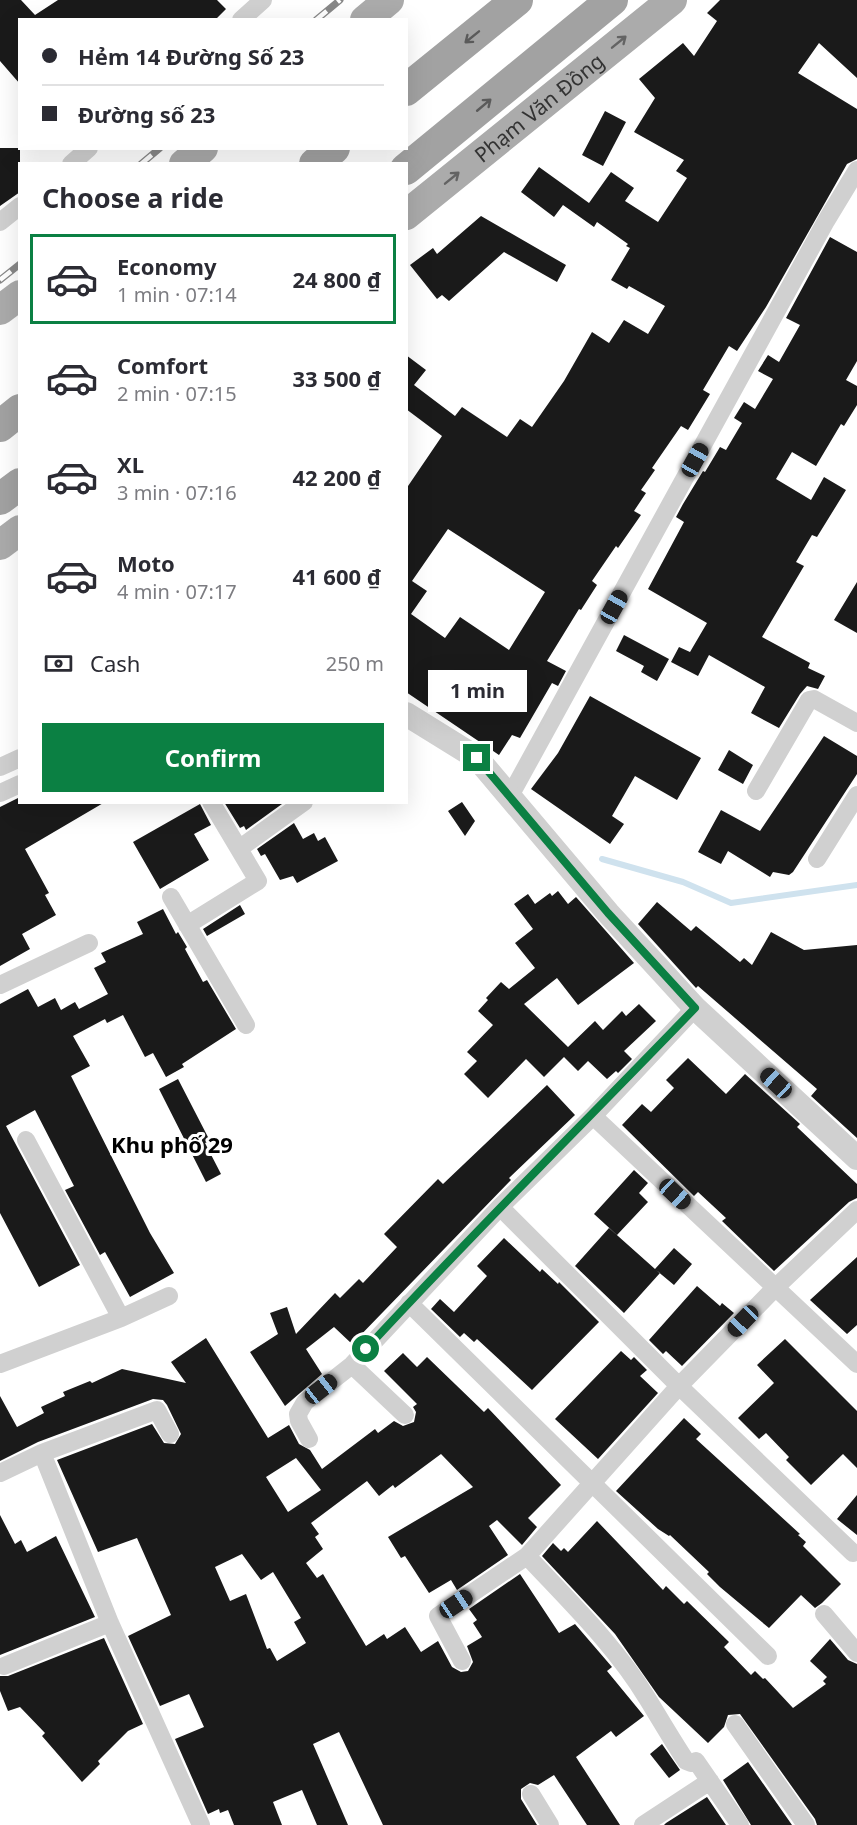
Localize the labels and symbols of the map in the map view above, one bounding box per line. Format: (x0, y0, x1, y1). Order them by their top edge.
one-way arrow (464, 30, 480, 43)
one-way arrow (611, 36, 627, 49)
street label: Phạm Văn Đồng (468, 47, 610, 168)
one-way arrow (476, 99, 492, 112)
one-way arrow (444, 171, 459, 185)
car (678, 440, 712, 480)
car (597, 587, 631, 627)
callout: 1 min (428, 671, 526, 713)
route end (463, 744, 490, 771)
car (757, 1064, 795, 1102)
district label: Khu phố 29 (111, 1129, 233, 1159)
car (656, 1175, 694, 1213)
car (724, 1302, 762, 1340)
route start (352, 1335, 379, 1362)
car (301, 1371, 341, 1407)
car (436, 1586, 476, 1622)

